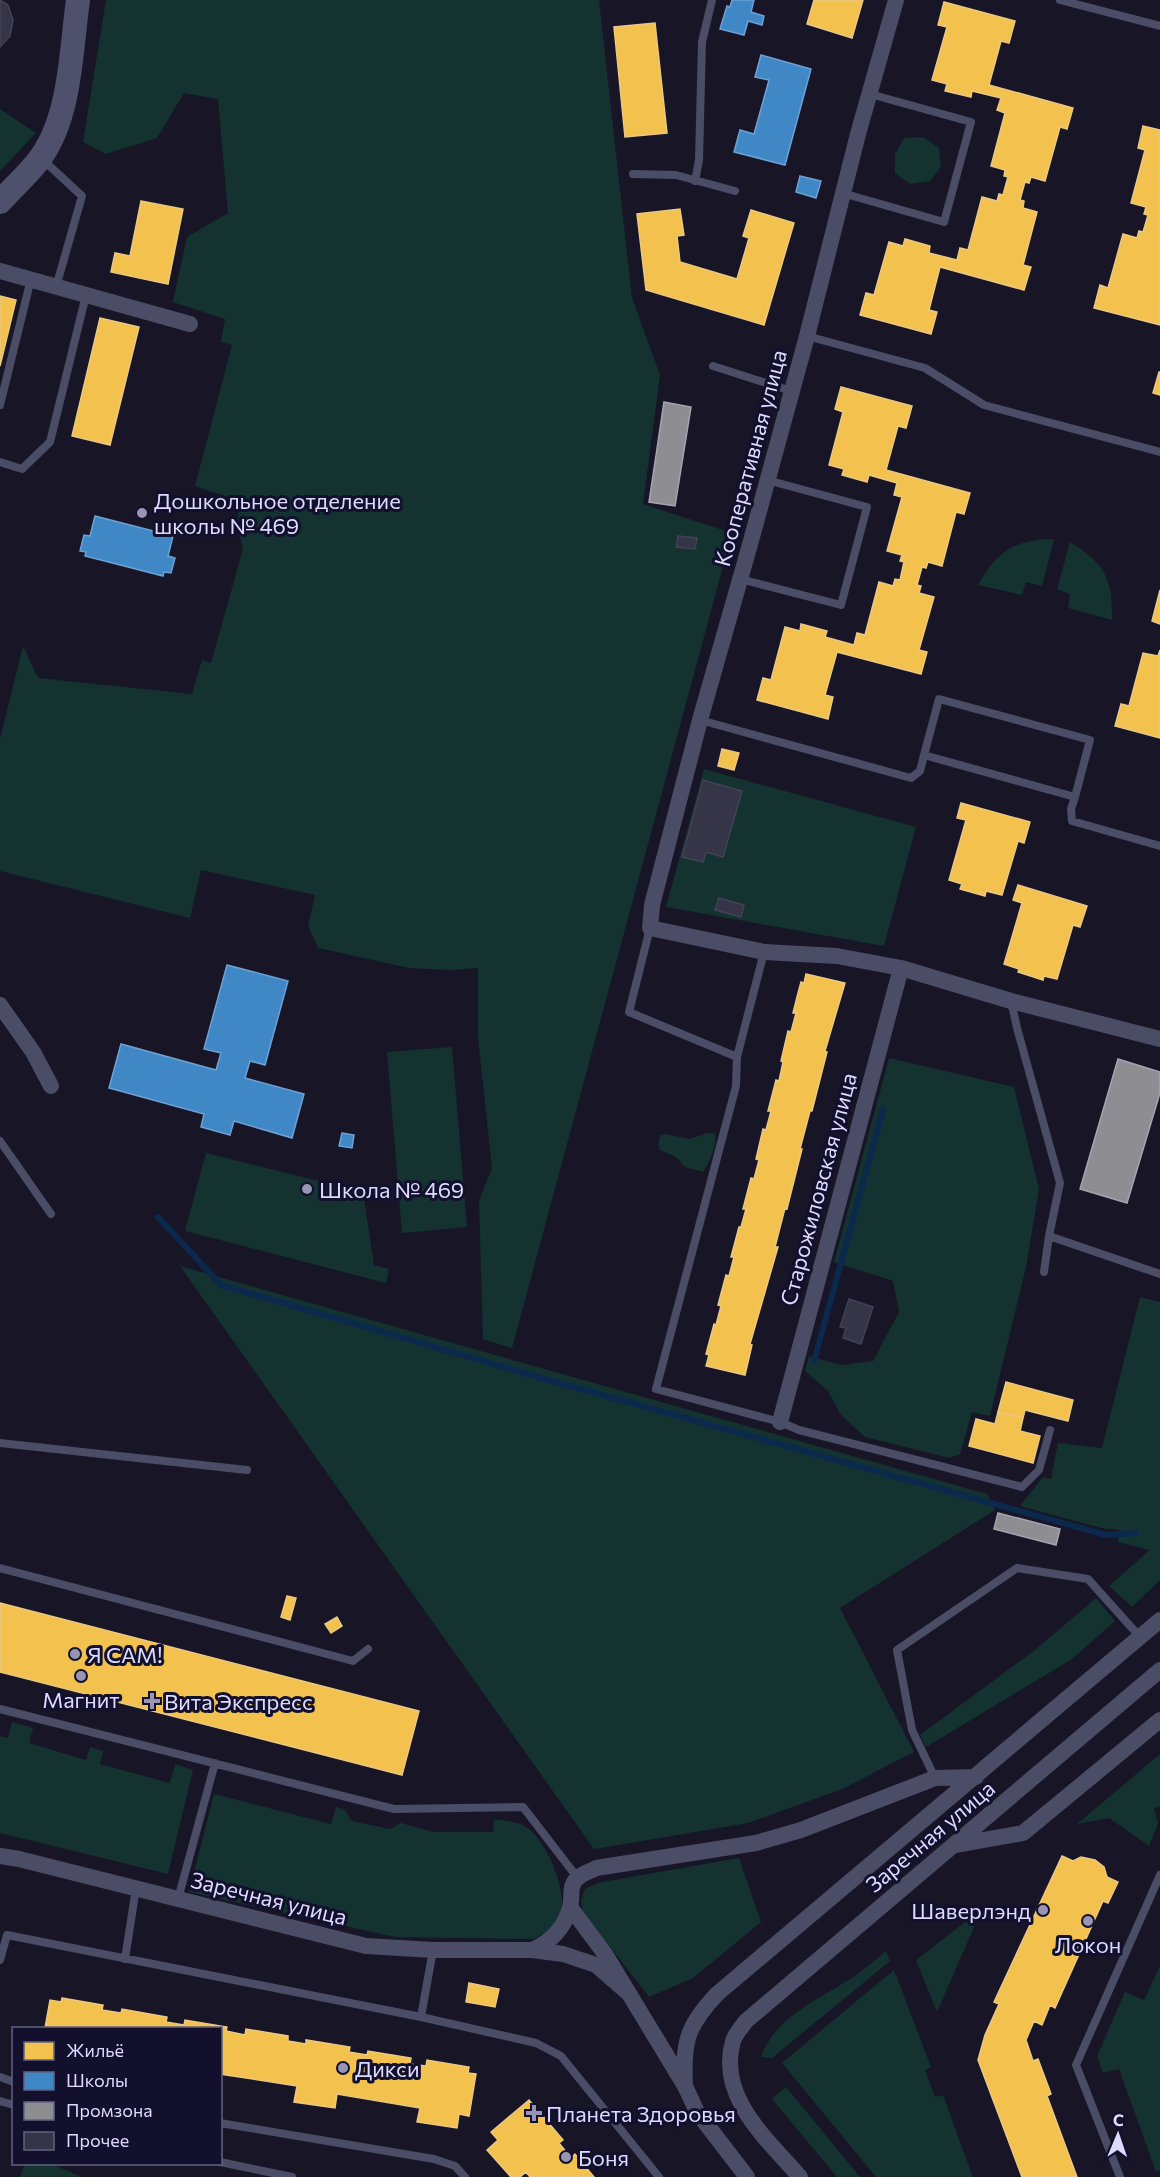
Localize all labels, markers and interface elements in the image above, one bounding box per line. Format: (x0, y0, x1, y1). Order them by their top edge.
street label: Кооперативная улица (708, 347, 792, 569)
place label: Дошкольное отделение школы № 469 (154, 487, 401, 539)
marker: Дошкольное отделение школы № 469 (135, 506, 149, 520)
street label: Старожиловская улица (774, 1070, 862, 1308)
place label: Школа № 469 (319, 1176, 464, 1203)
marker: Школа № 469 (300, 1182, 314, 1196)
place label: Я САМ! (87, 1641, 162, 1668)
marker: Я САМ! (68, 1647, 82, 1661)
marker: Магнит (74, 1669, 88, 1683)
place label: Магнит (42, 1686, 120, 1713)
place label: Вита Экспресс (164, 1688, 313, 1715)
marker: Вита Экспресс (145, 1694, 159, 1708)
street label: Заречная улица (860, 1774, 1000, 1898)
street label: Заречная улица (188, 1866, 350, 1930)
place label: Шаверлэнд (911, 1897, 1031, 1924)
marker: Шаверлэнд (1036, 1903, 1050, 1917)
marker: Локон (1081, 1914, 1095, 1928)
place label: Локон (1055, 1931, 1121, 1958)
legend (12, 2027, 222, 2165)
text: Жильё (66, 2039, 124, 2061)
place label: Дикси (355, 2055, 420, 2082)
marker: Дикси (336, 2061, 350, 2075)
text: Школы (66, 2069, 128, 2091)
text: Промзона (66, 2099, 153, 2121)
place label: Планета Здоровья (546, 2100, 736, 2127)
north arrow (1088, 2105, 1148, 2165)
marker: Планета Здоровья (527, 2106, 541, 2120)
text: С (1113, 2110, 1124, 2129)
text: Прочее (66, 2129, 129, 2151)
place label: Боня (578, 2144, 629, 2171)
marker: Боня (559, 2150, 573, 2164)

